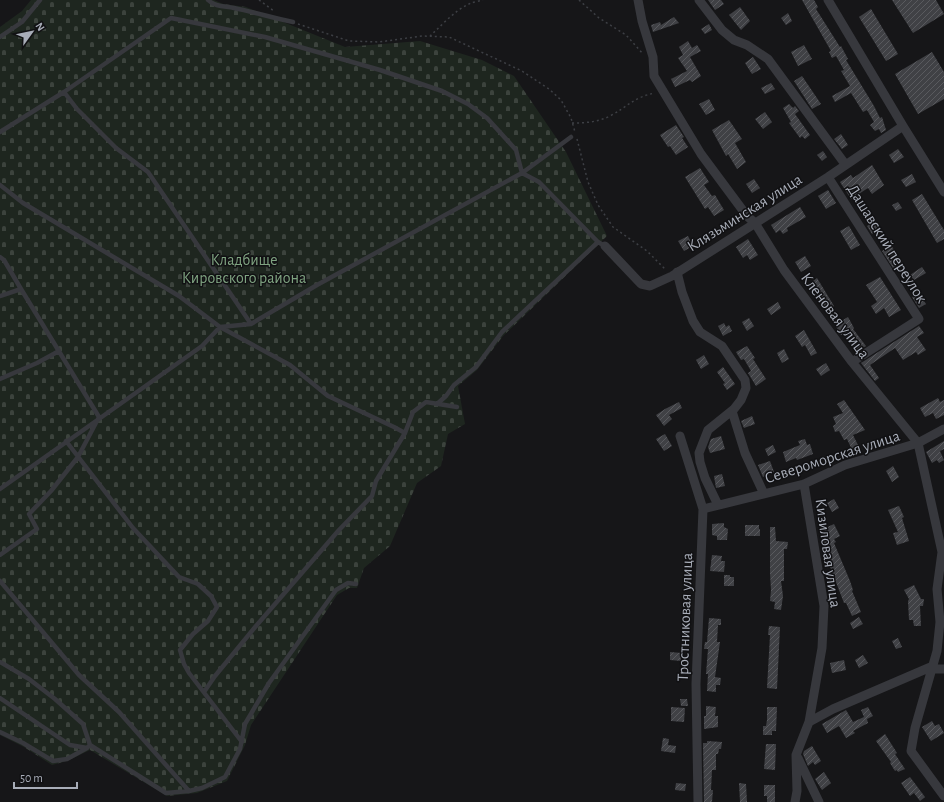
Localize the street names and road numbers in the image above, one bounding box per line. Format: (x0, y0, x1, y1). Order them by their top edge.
street label: Клязьминская улица (684, 171, 805, 256)
street label: Дашавский переулок (843, 181, 930, 307)
street label: Кленовая улица (797, 270, 873, 362)
street label: Североморская улица (763, 428, 902, 487)
street label: Кизиловая улица (811, 497, 844, 609)
street label: Тростниковая улица (675, 552, 696, 682)

